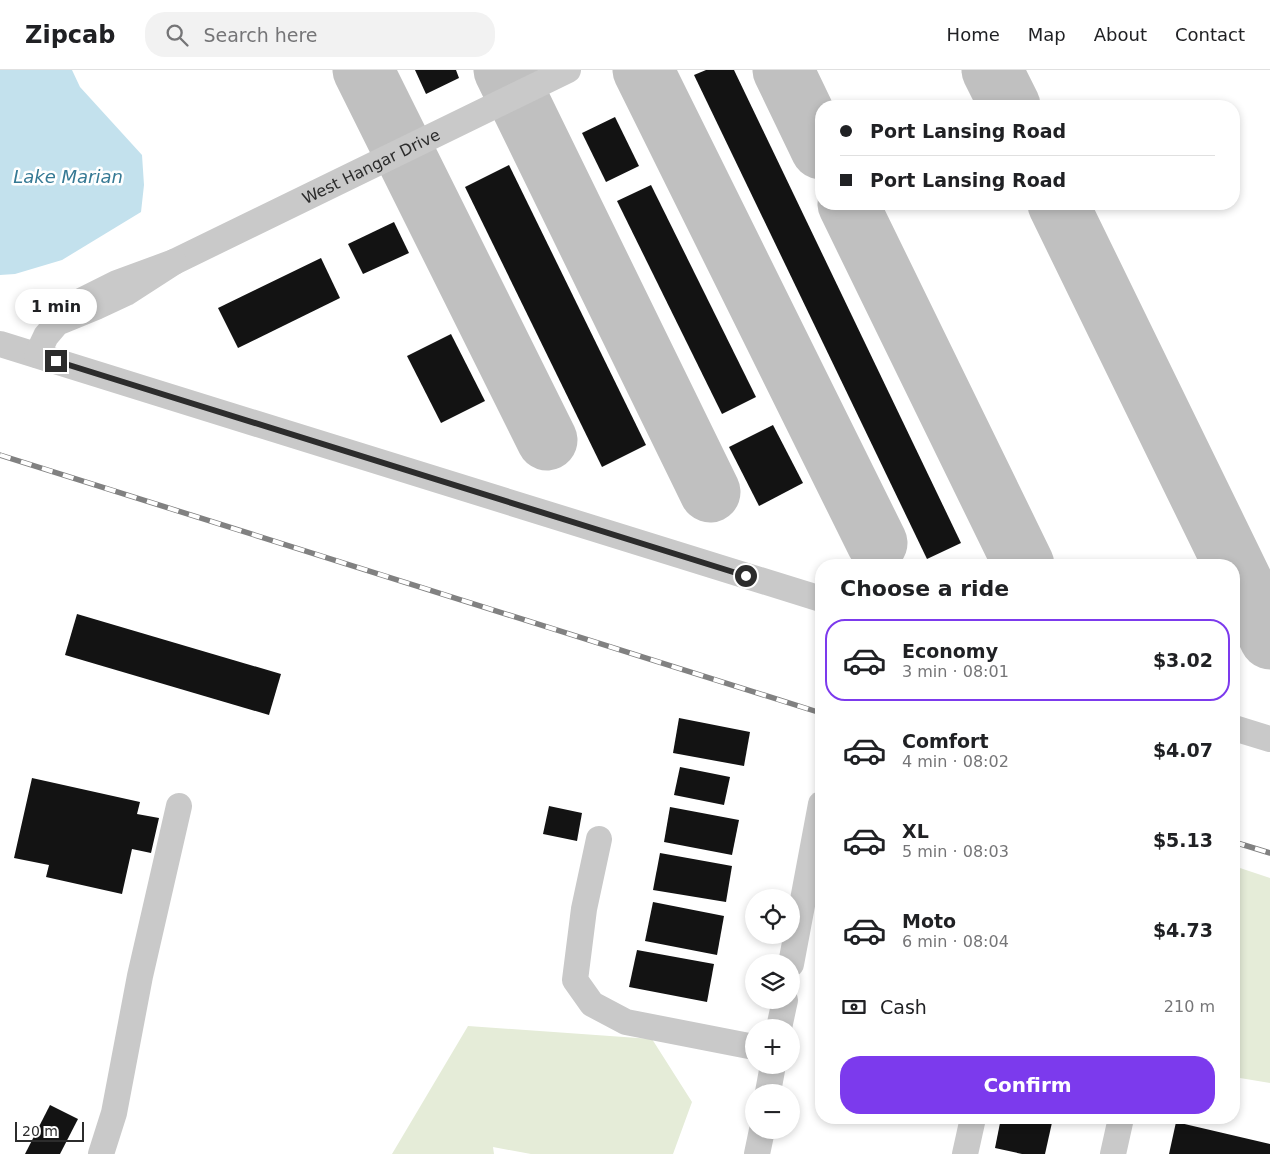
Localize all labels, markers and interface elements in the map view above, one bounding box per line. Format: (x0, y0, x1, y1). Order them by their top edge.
search box (145, 12, 495, 57)
text: Zipcab (25, 21, 115, 49)
icon: search (163, 21, 191, 49)
text: Search here (203, 24, 318, 46)
text: Home (947, 24, 1000, 45)
text: Map (1028, 24, 1066, 45)
text: About (1094, 24, 1147, 45)
text: Contact (1175, 24, 1245, 45)
text: Port Lansing Road (870, 120, 1066, 142)
street label: West Hangar Drive (299, 125, 443, 208)
water label: Lake Marian (13, 166, 123, 187)
text: Port Lansing Road (870, 169, 1066, 191)
callout: 1 min (15, 288, 97, 324)
text: 1 min (31, 297, 81, 316)
route end (45, 350, 67, 372)
route start (735, 565, 757, 587)
text: Choose a ride (840, 576, 1009, 601)
icon: car (842, 638, 887, 683)
text: Economy (902, 640, 998, 662)
text: $3.02 (1153, 649, 1213, 671)
text: 3 min · 08:01 (902, 662, 1009, 681)
icon: car (842, 728, 887, 773)
text: Comfort (902, 730, 989, 752)
text: $4.07 (1153, 739, 1213, 761)
text: 4 min · 08:02 (902, 752, 1009, 771)
icon: car (842, 818, 887, 863)
text: XL (902, 820, 929, 842)
text: $5.13 (1153, 829, 1213, 851)
text: 5 min · 08:03 (902, 842, 1009, 861)
map controls (745, 889, 800, 1139)
button: locate (745, 889, 800, 944)
icon: car (842, 908, 887, 953)
text: Moto (902, 910, 956, 932)
text: $4.73 (1153, 919, 1213, 941)
text: 6 min · 08:04 (902, 932, 1009, 951)
button: layers (745, 954, 800, 1009)
icon: cash (840, 993, 868, 1021)
text: Cash (880, 996, 927, 1018)
text: 210 m (1164, 997, 1215, 1016)
button: + (745, 1019, 800, 1074)
button: Confirm (840, 1056, 1215, 1114)
button: − (745, 1084, 800, 1139)
scale bar (15, 1119, 84, 1142)
text: 20 m (22, 1123, 58, 1139)

